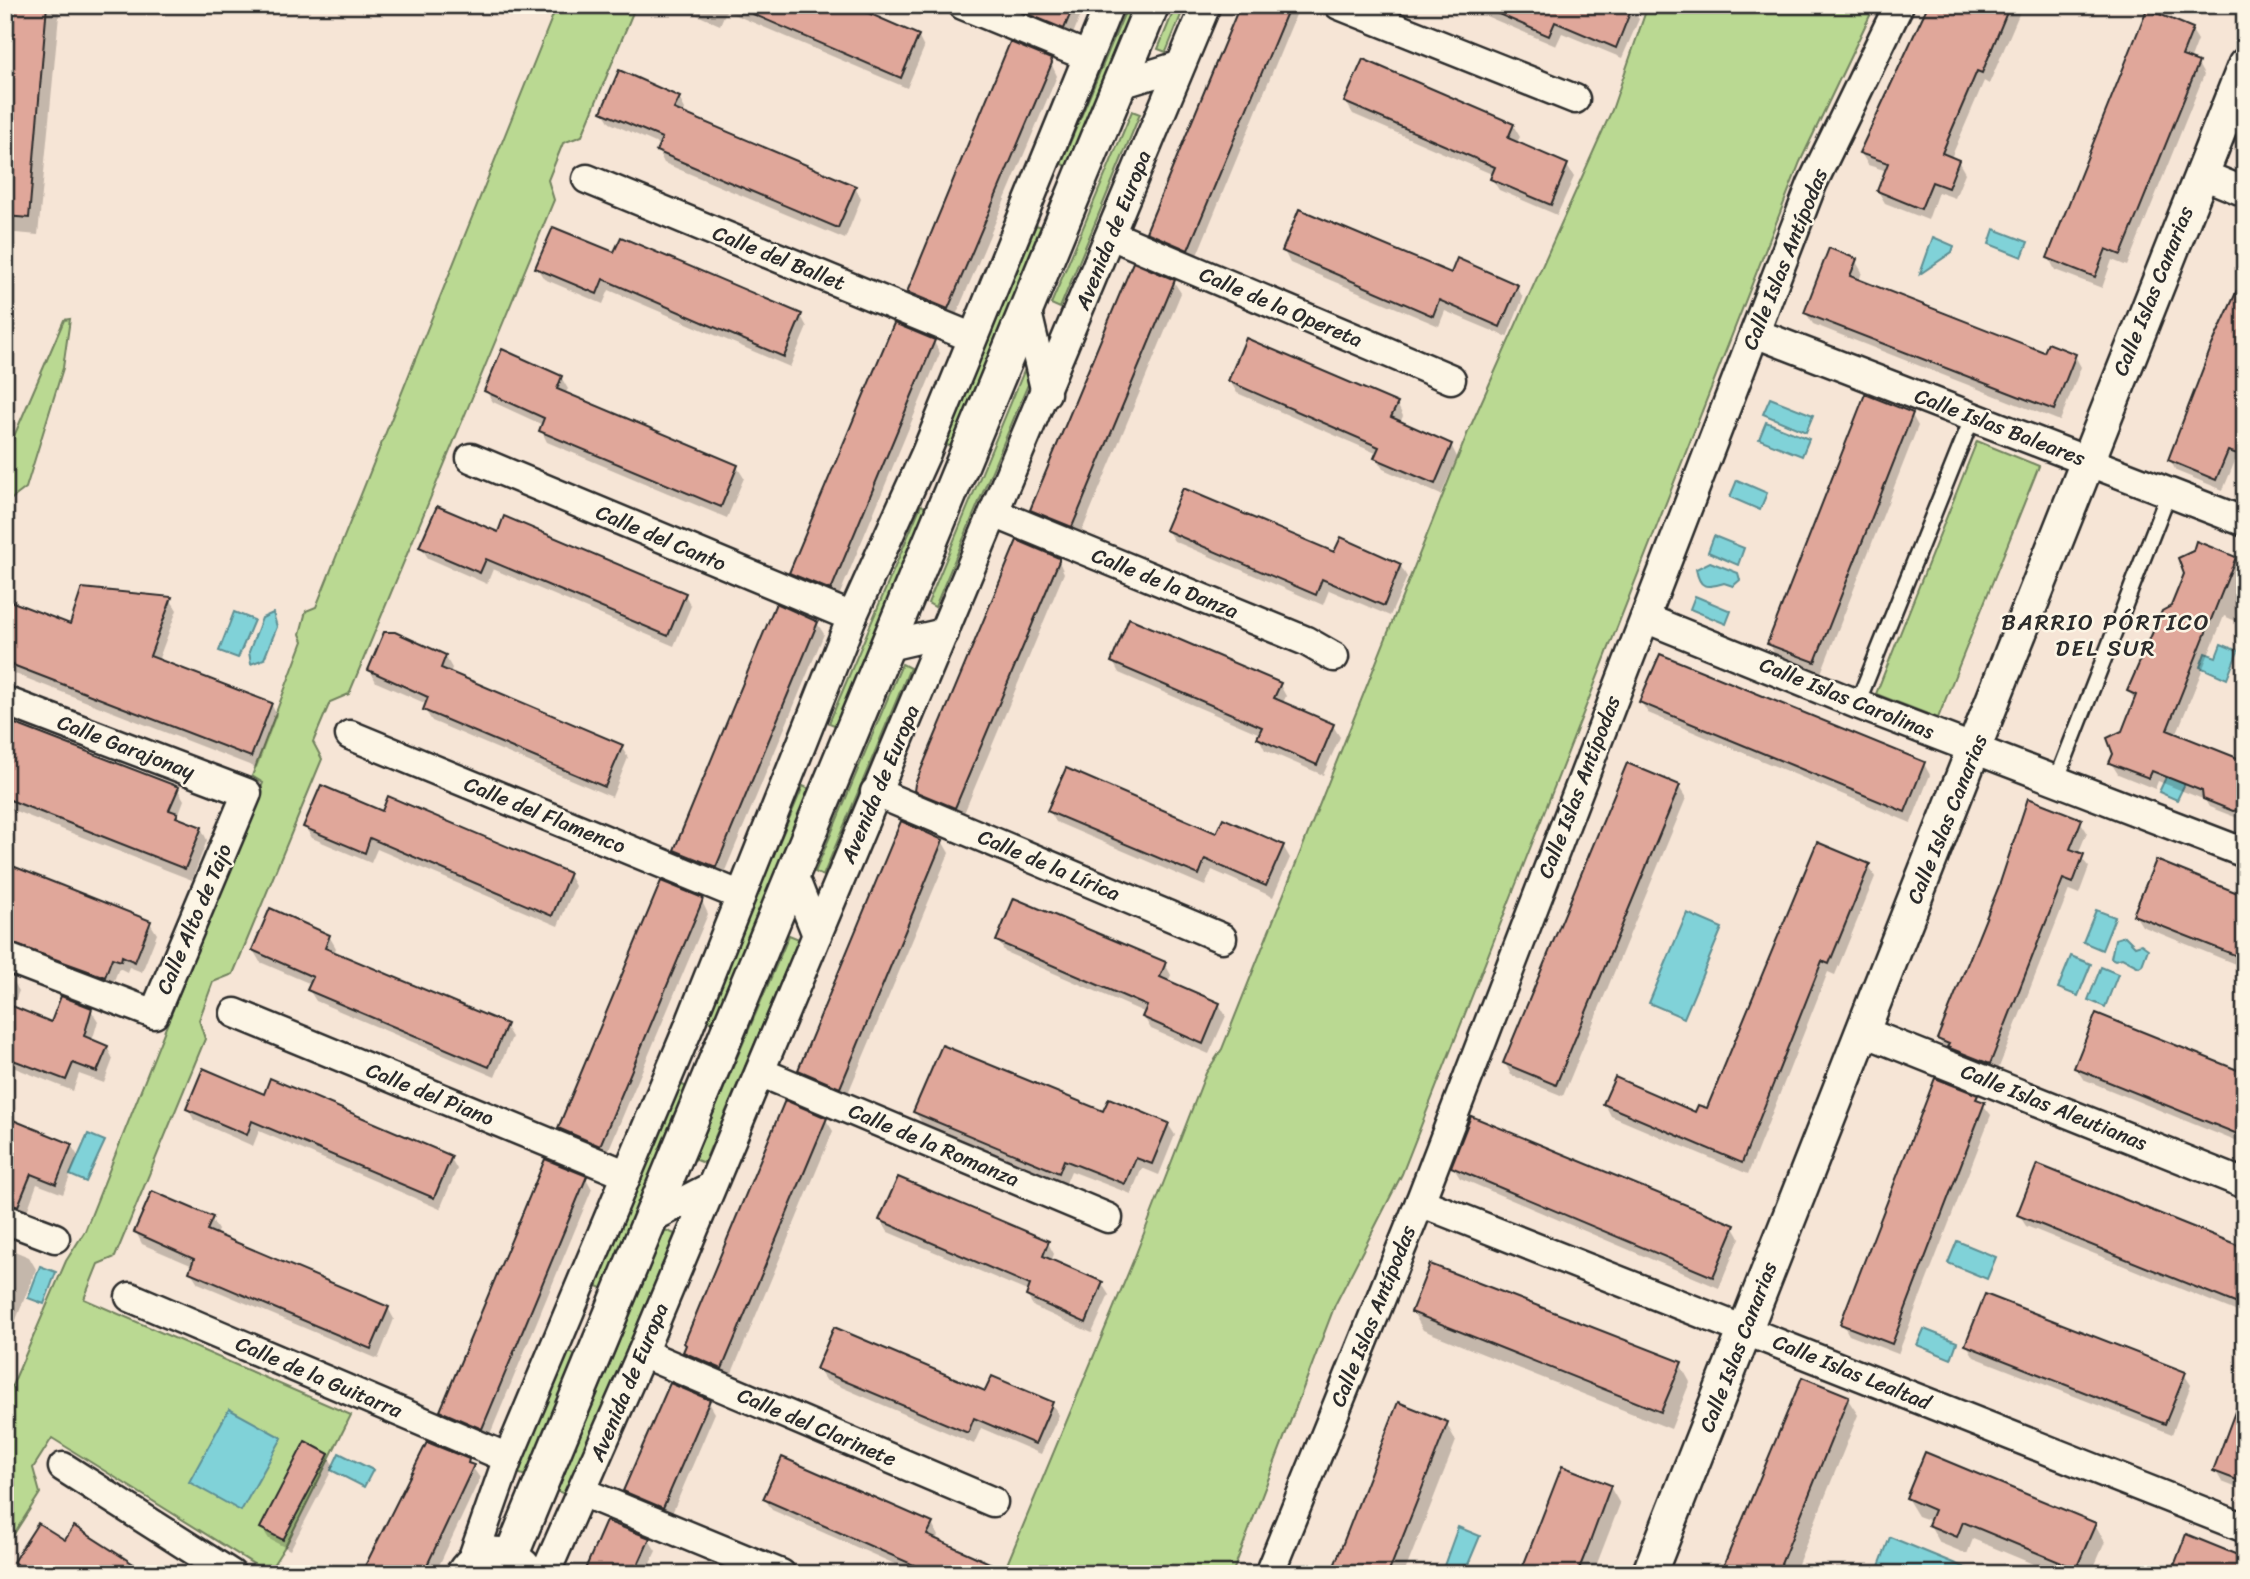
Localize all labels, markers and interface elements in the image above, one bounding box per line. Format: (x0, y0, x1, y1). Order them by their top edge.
street label: Avenida de Europa (1063, 144, 1163, 317)
street label: Calle Islas Antípodas (1731, 162, 1839, 356)
street label: Calle Islas Canarias (2102, 200, 2205, 382)
street label: Calle del Ballet (707, 214, 851, 302)
street label: Calle de la Opereta (1193, 255, 1369, 359)
street label: Calle Islas Baleares (1909, 377, 2091, 477)
street label: Calle del Canto (590, 493, 733, 583)
street label: Calle de la Danza (1086, 536, 1245, 630)
district label: BARRIO PÓRTICO DEL SUR (2001, 602, 2211, 669)
street label: Calle Islas Carolinas (1754, 646, 1941, 751)
street label: Calle Islas Antípodas (1527, 690, 1632, 884)
street label: Avenida de Europa (829, 698, 931, 870)
street label: Calle Garajonay (52, 703, 201, 791)
street label: Calle Islas Canarias (1896, 728, 1999, 910)
street label: Calle del Flamenco (458, 765, 632, 865)
street label: Calle de la Lírica (972, 818, 1127, 912)
street label: Calle Alto de Tajo (145, 838, 243, 1000)
street label: Calle del Piano (360, 1051, 500, 1137)
street label: Calle Islas Aleutianas (1955, 1052, 2153, 1162)
street label: Calle de la Romanza (843, 1092, 1026, 1198)
street label: Calle Islas Antípodas (1319, 1219, 1427, 1413)
street label: Calle Islas Canarias (1688, 1256, 1788, 1438)
street label: Avenida de Europa (578, 1296, 680, 1468)
street label: Calle Islas Lealtad (1767, 1323, 1939, 1422)
street label: Calle de la Guitarra (230, 1325, 409, 1429)
street label: Calle del Clarinete (731, 1376, 903, 1478)

